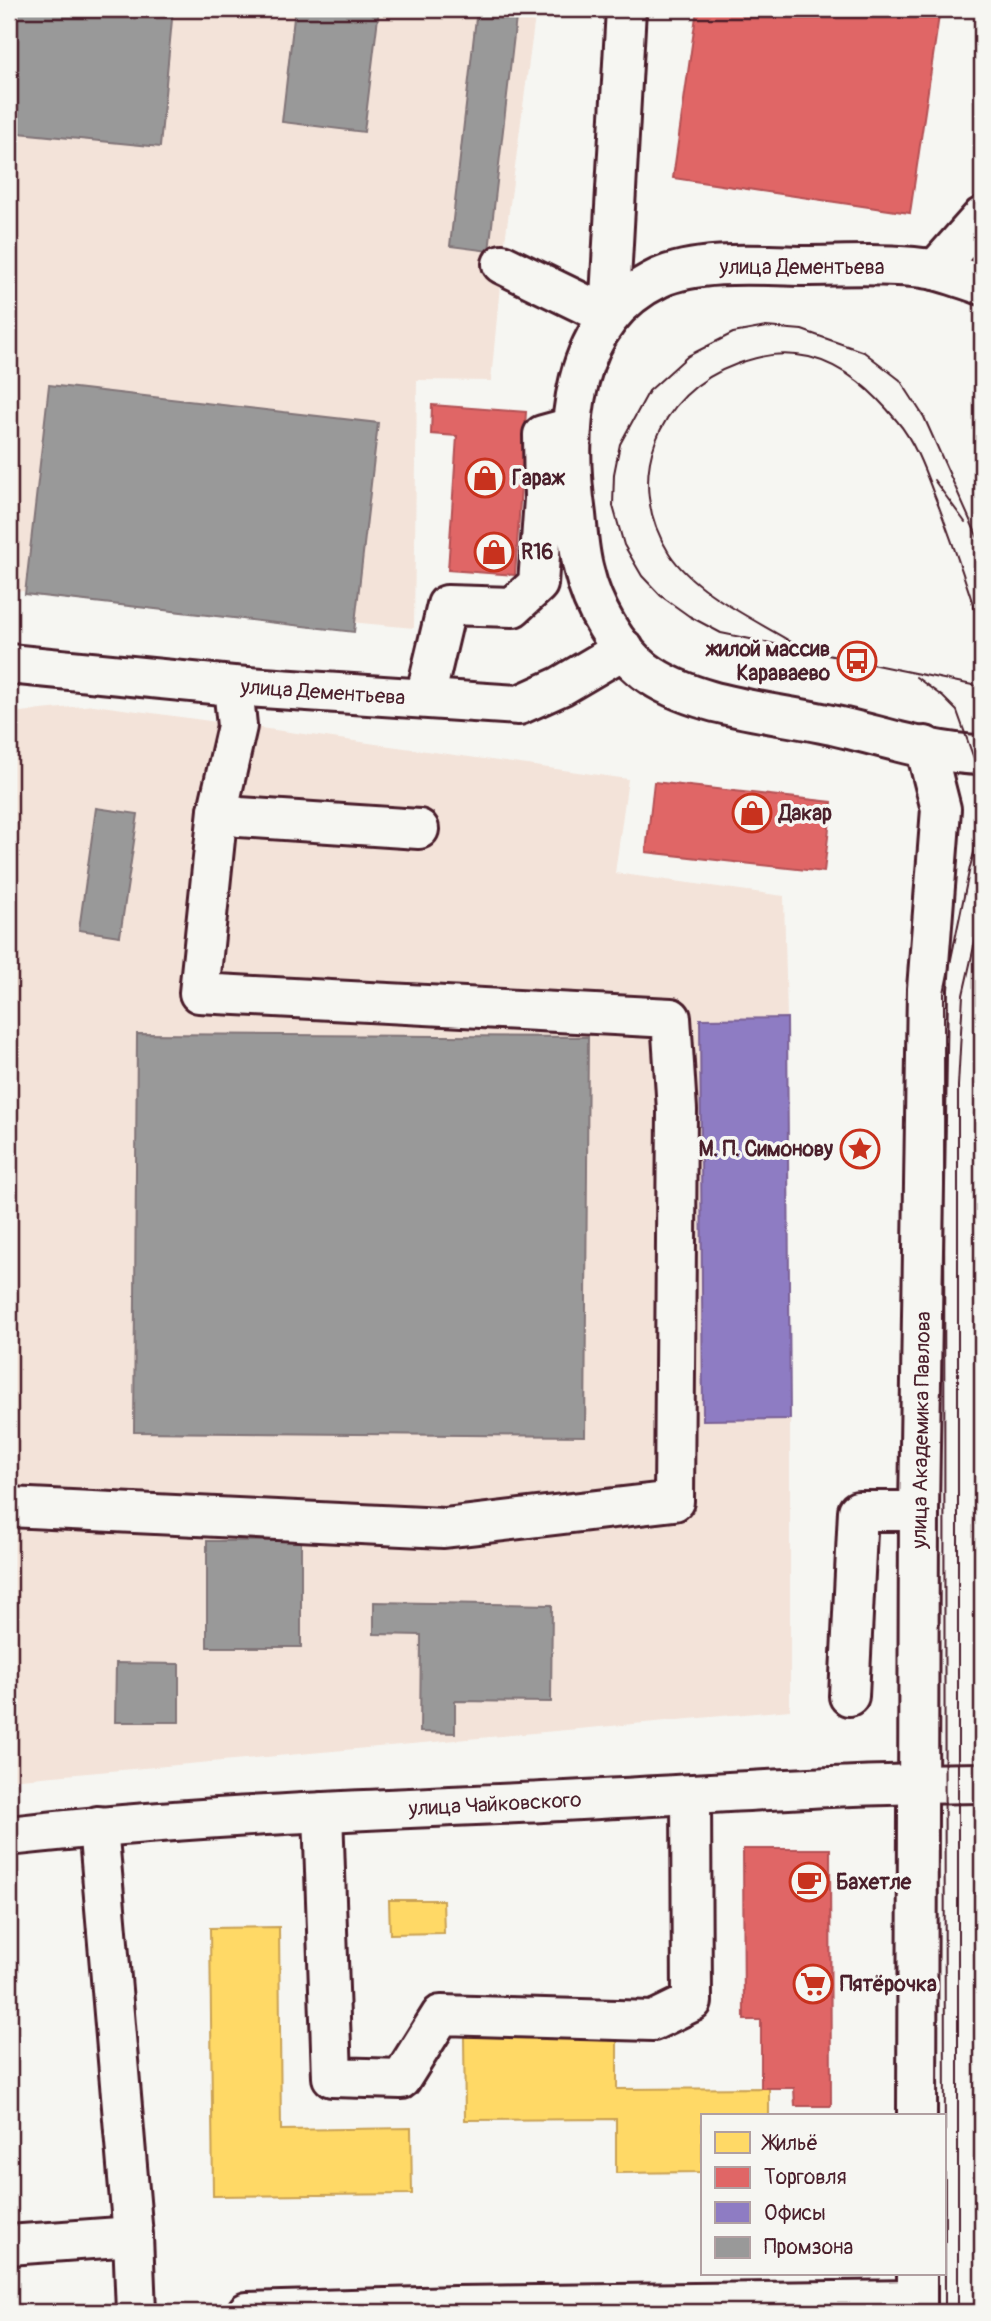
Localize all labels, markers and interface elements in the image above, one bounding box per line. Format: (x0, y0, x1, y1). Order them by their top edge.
street label: улица Дементьева (718, 254, 885, 281)
shop icon: Гараж (464, 457, 506, 499)
place label: Гараж (512, 465, 566, 492)
shop icon: R16 (473, 531, 515, 573)
place label: R16 (521, 539, 554, 566)
place label: жилой массив Караваево (705, 636, 831, 687)
bus stop icon: жилой массив Караваево (836, 640, 878, 682)
street label: улица Дементьева (239, 673, 406, 712)
shop icon: Дакар (731, 792, 773, 834)
place label: Дакар (777, 800, 832, 827)
place icon: М. П. Симонову (839, 1128, 881, 1170)
place label: М. П. Симонову (698, 1136, 833, 1163)
street label: улица Академика Павлова (906, 1311, 937, 1550)
street label: улица Чайковского (407, 1786, 582, 1823)
cafe icon: Бахетле (788, 1861, 830, 1903)
place label: Бахетле (836, 1869, 912, 1896)
supermarket icon: Пятёрочка (792, 1963, 834, 2005)
place label: Пятёрочка (840, 1971, 937, 1998)
legend (701, 2114, 946, 2276)
text: Жильё (761, 2130, 818, 2157)
text: Торговля (764, 2164, 847, 2191)
text: Офисы (764, 2200, 826, 2227)
text: Промзона (764, 2234, 853, 2261)

